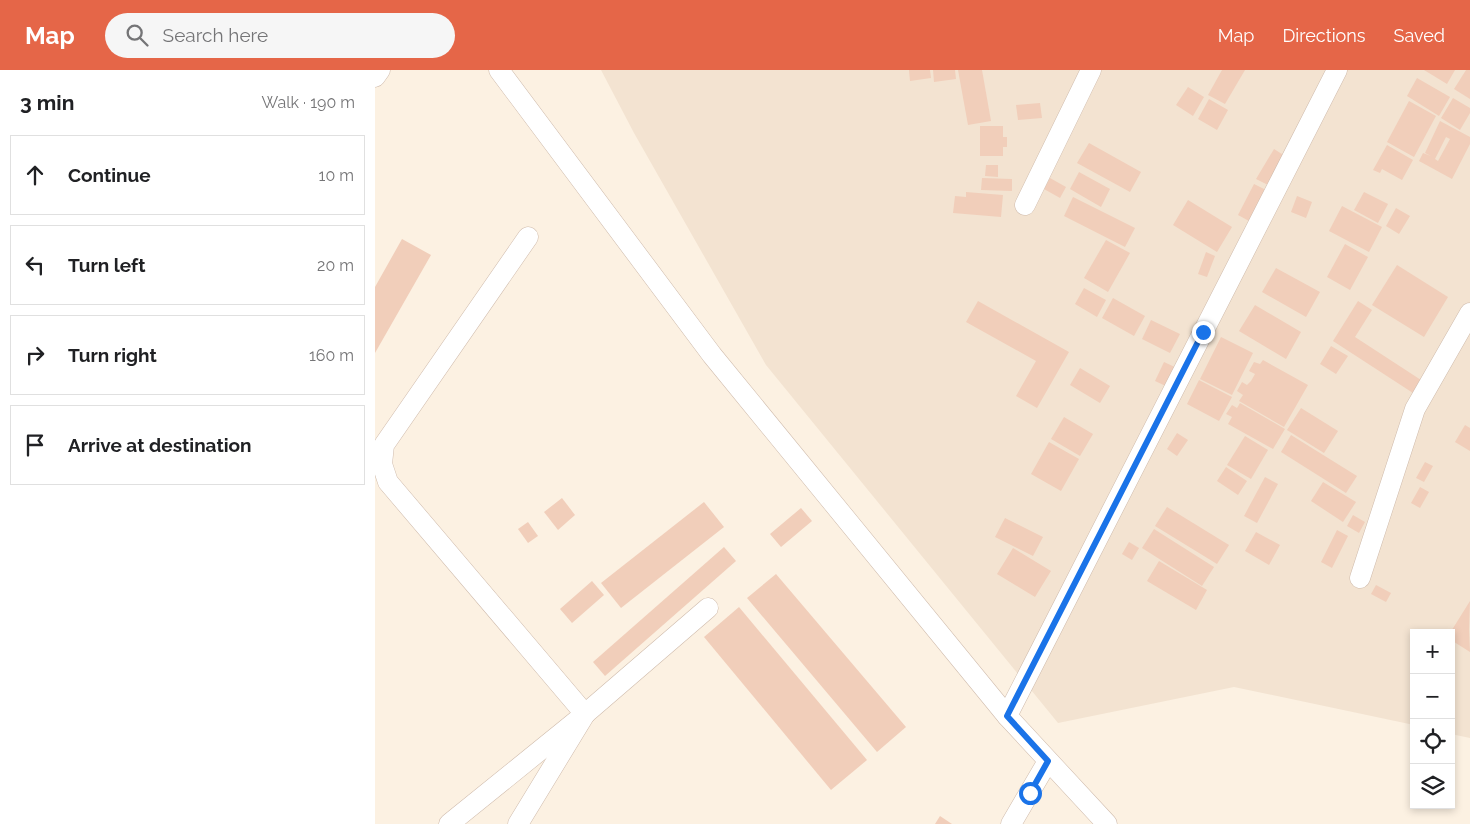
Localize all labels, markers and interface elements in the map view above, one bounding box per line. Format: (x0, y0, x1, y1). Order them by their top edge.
search box (105, 13, 455, 58)
text: Map (25, 21, 75, 50)
icon: search (123, 21, 151, 49)
text: Search here (163, 24, 268, 46)
text: Map (1218, 25, 1254, 46)
text: Directions (1282, 25, 1366, 46)
text: Saved (1394, 25, 1445, 46)
text: 3 min (20, 90, 74, 115)
text: Walk · 190 m (262, 93, 355, 112)
icon: ahead (21, 161, 49, 189)
text: Continue (68, 164, 151, 186)
text: 10 m (319, 166, 354, 185)
icon: left (21, 251, 49, 279)
text: Turn left (68, 254, 145, 276)
text: 20 m (317, 256, 354, 275)
route end (1192, 321, 1215, 344)
icon: right (21, 341, 49, 369)
text: Turn right (68, 344, 157, 366)
text: 160 m (309, 346, 354, 365)
icon: arrive (21, 431, 49, 459)
text: Arrive at destination (68, 434, 252, 456)
map controls (1410, 629, 1455, 809)
button: + (1410, 629, 1455, 674)
button: − (1410, 674, 1455, 719)
button: locate (1410, 719, 1455, 764)
button: layers (1410, 764, 1455, 809)
route start (1019, 782, 1042, 805)

